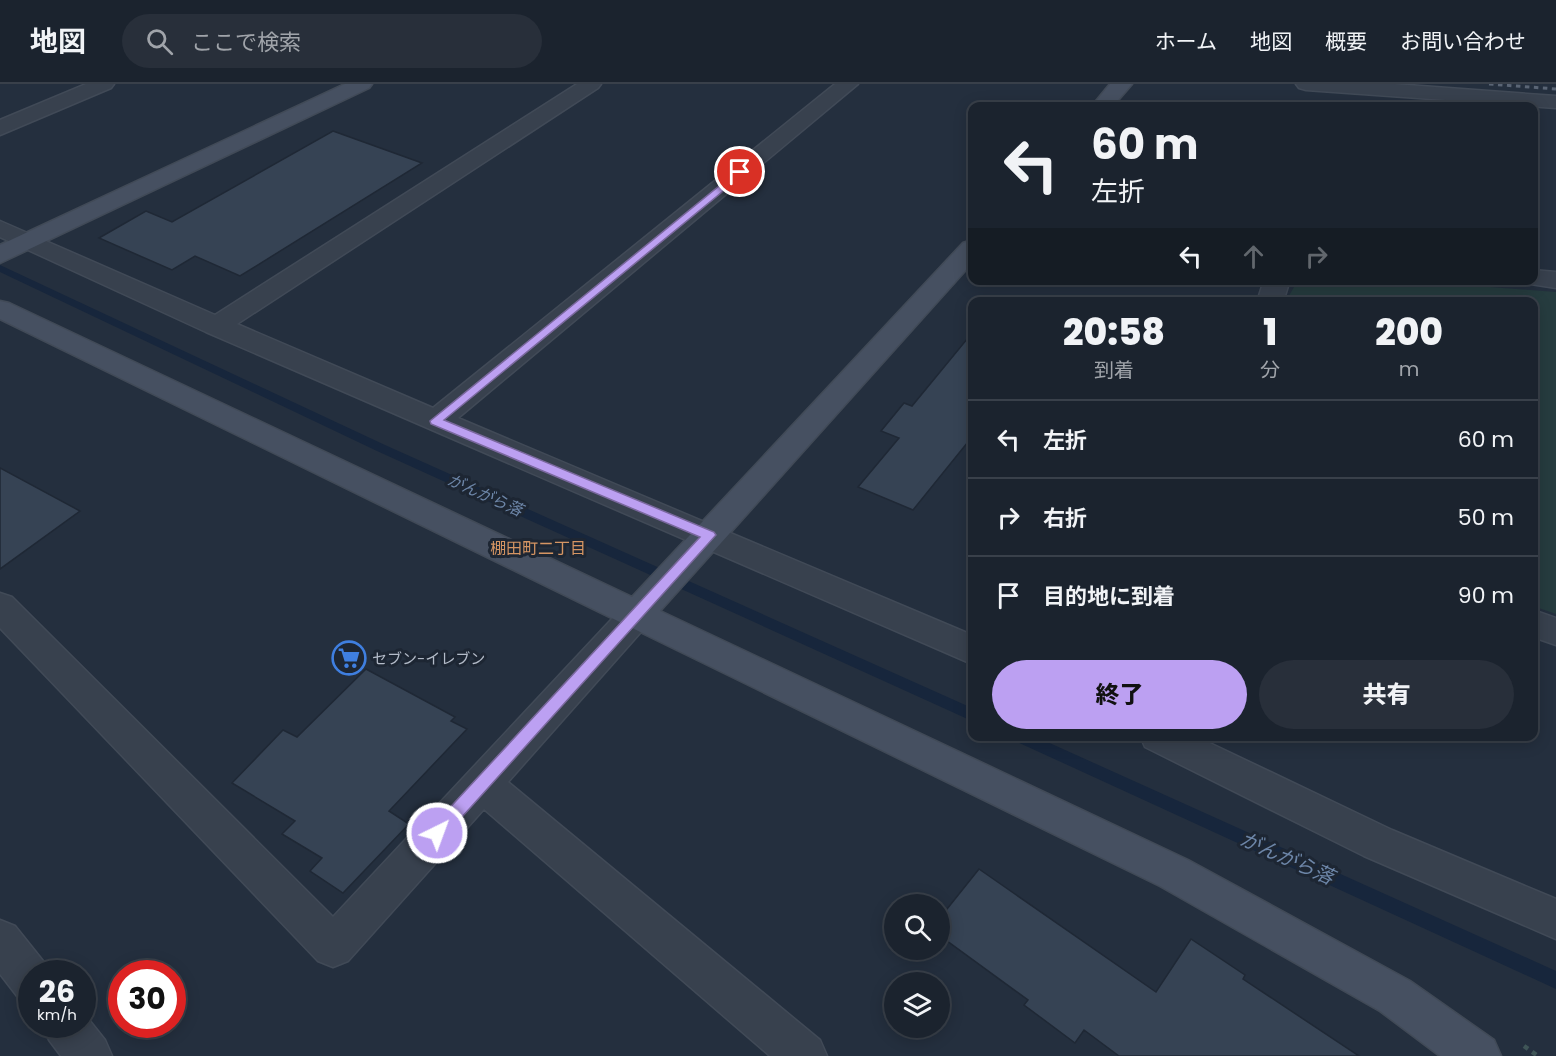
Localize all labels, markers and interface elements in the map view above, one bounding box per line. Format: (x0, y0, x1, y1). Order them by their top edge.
search box (122, 14, 542, 68)
text: 地図 (30, 22, 86, 61)
icon: search (143, 25, 176, 58)
text: ここで検索 (191, 27, 301, 58)
text: ホーム (1155, 27, 1217, 56)
text: 地図 (1250, 27, 1292, 56)
text: 概要 (1325, 27, 1367, 56)
text: お問い合わせ (1400, 27, 1526, 56)
text: 60 m (1091, 115, 1199, 174)
icon: left (992, 126, 1070, 204)
pin (714, 146, 765, 197)
icon: arrive (723, 155, 756, 188)
text: 左折 (1091, 173, 1145, 210)
icon: left (1174, 240, 1207, 273)
icon: ahead (1237, 240, 1270, 273)
icon: right (1300, 240, 1333, 273)
text: 20:58 (1063, 307, 1165, 358)
text: 1 (1263, 307, 1277, 358)
text: 200 (1375, 307, 1443, 358)
text: m (1399, 355, 1419, 383)
text: 到着 (1094, 356, 1134, 384)
text: 分 (1260, 356, 1280, 384)
icon: left (992, 423, 1025, 456)
text: 60 m (1458, 424, 1514, 455)
text: 左折 (1043, 425, 1087, 456)
water label: がんがら落 (444, 468, 529, 523)
icon: right (992, 501, 1025, 534)
text: 50 m (1458, 502, 1514, 533)
text: 右折 (1043, 503, 1087, 534)
district label: 棚田町二丁目 (490, 537, 586, 560)
icon: arrive (992, 579, 1025, 612)
text: 90 m (1458, 580, 1514, 611)
text: 目的地に到着 (1043, 581, 1175, 612)
supermarket icon: セブン-イレブン (331, 640, 367, 676)
place label: セブン-イレブン (372, 648, 485, 669)
button: 終了 (992, 660, 1247, 729)
button: 共有 (1259, 660, 1514, 729)
position arrow (405, 801, 469, 865)
water label: がんがら落 (1236, 825, 1341, 892)
map controls (884, 894, 950, 1038)
button: search (884, 894, 950, 960)
speed limit sign: 30 (108, 960, 186, 1038)
text: 26 (39, 970, 75, 1013)
button: layers (884, 972, 950, 1038)
text: km/h (37, 1004, 77, 1025)

